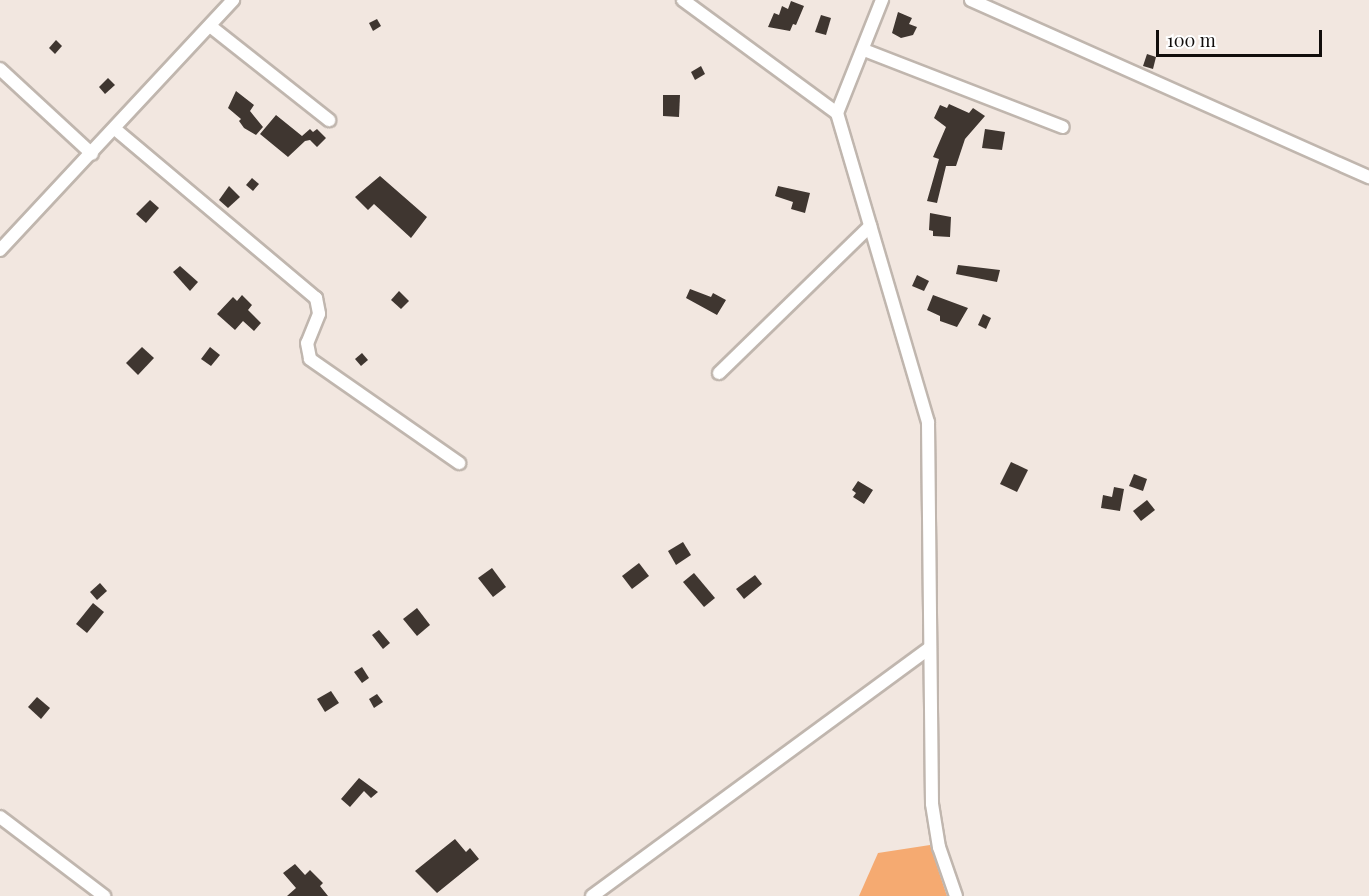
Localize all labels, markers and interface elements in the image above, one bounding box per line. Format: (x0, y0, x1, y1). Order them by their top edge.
scale bar (1159, 18, 1326, 56)
text: 100 m (1167, 28, 1216, 52)

